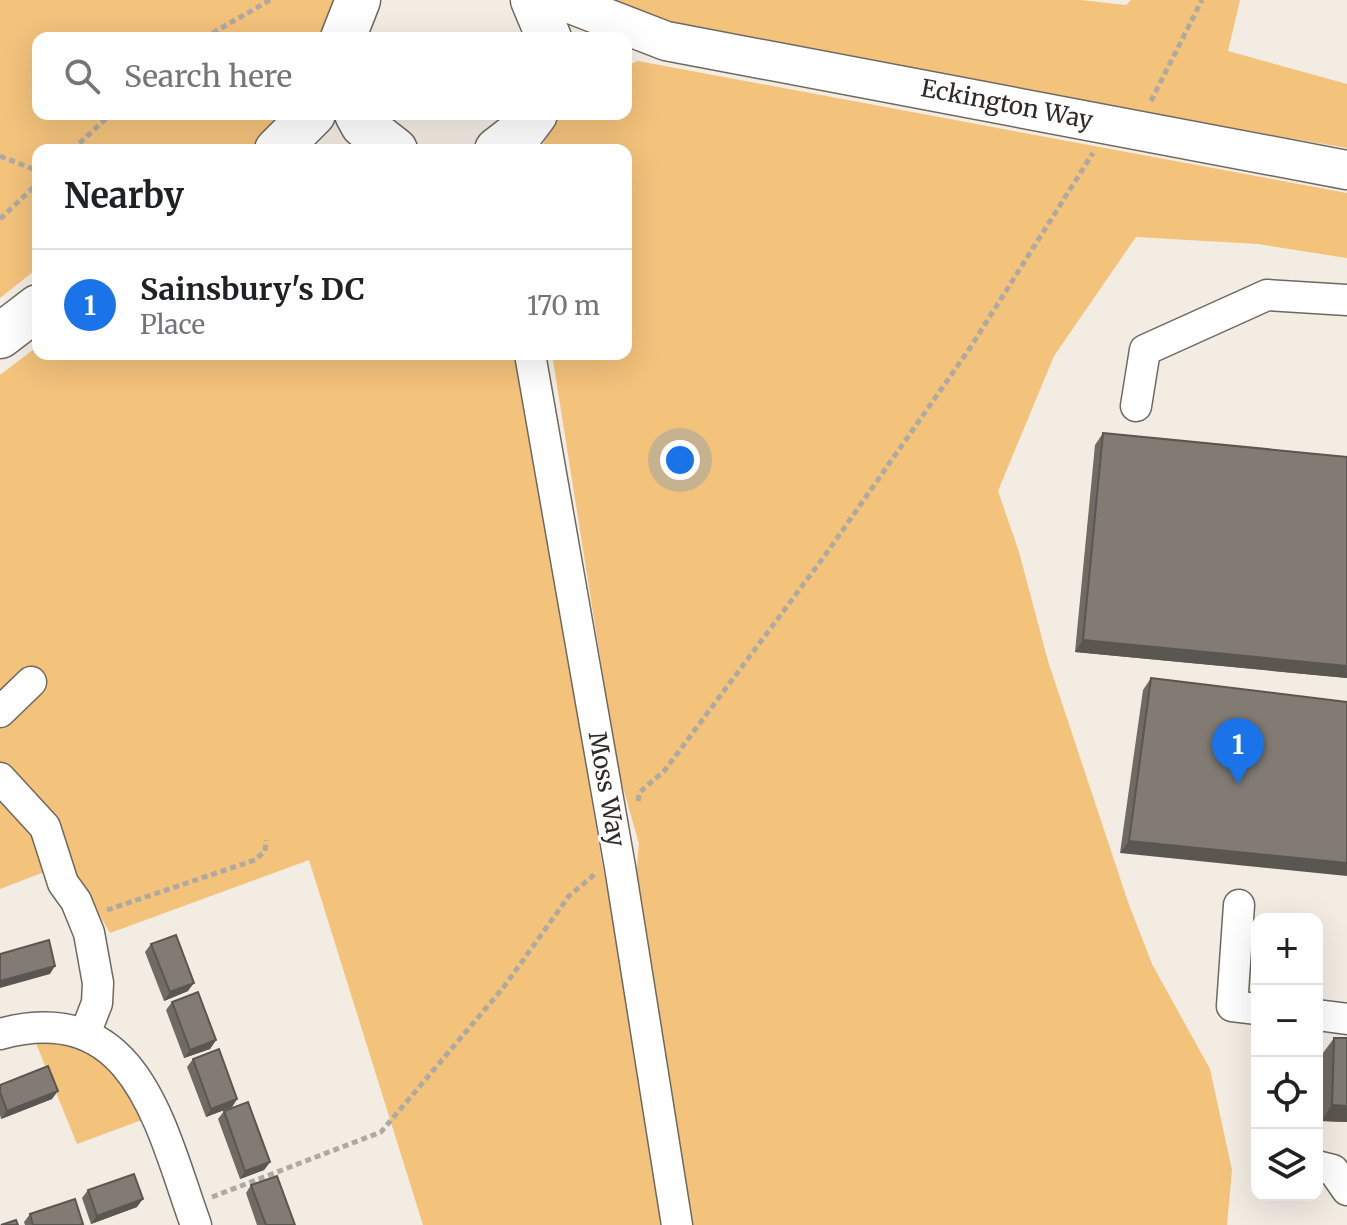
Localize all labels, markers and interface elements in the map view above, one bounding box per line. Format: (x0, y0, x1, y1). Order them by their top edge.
search box (32, 32, 632, 120)
icon: search (60, 54, 104, 98)
text: Search here (124, 57, 292, 95)
street label: Eckington Way (918, 72, 1096, 136)
text: Nearby (64, 175, 184, 217)
text: Sainsbury's DC (140, 270, 365, 308)
text: 1 (84, 289, 96, 322)
text: 170 m (527, 289, 600, 322)
text: Place (140, 308, 205, 341)
your location (660, 440, 700, 480)
pin: 1 (1212, 718, 1264, 784)
street label: Moss Way (582, 729, 632, 849)
map controls (1251, 913, 1323, 1201)
button: + (1251, 913, 1323, 985)
button: − (1251, 985, 1323, 1057)
button: locate (1251, 1057, 1323, 1129)
button: layers (1251, 1129, 1323, 1201)

